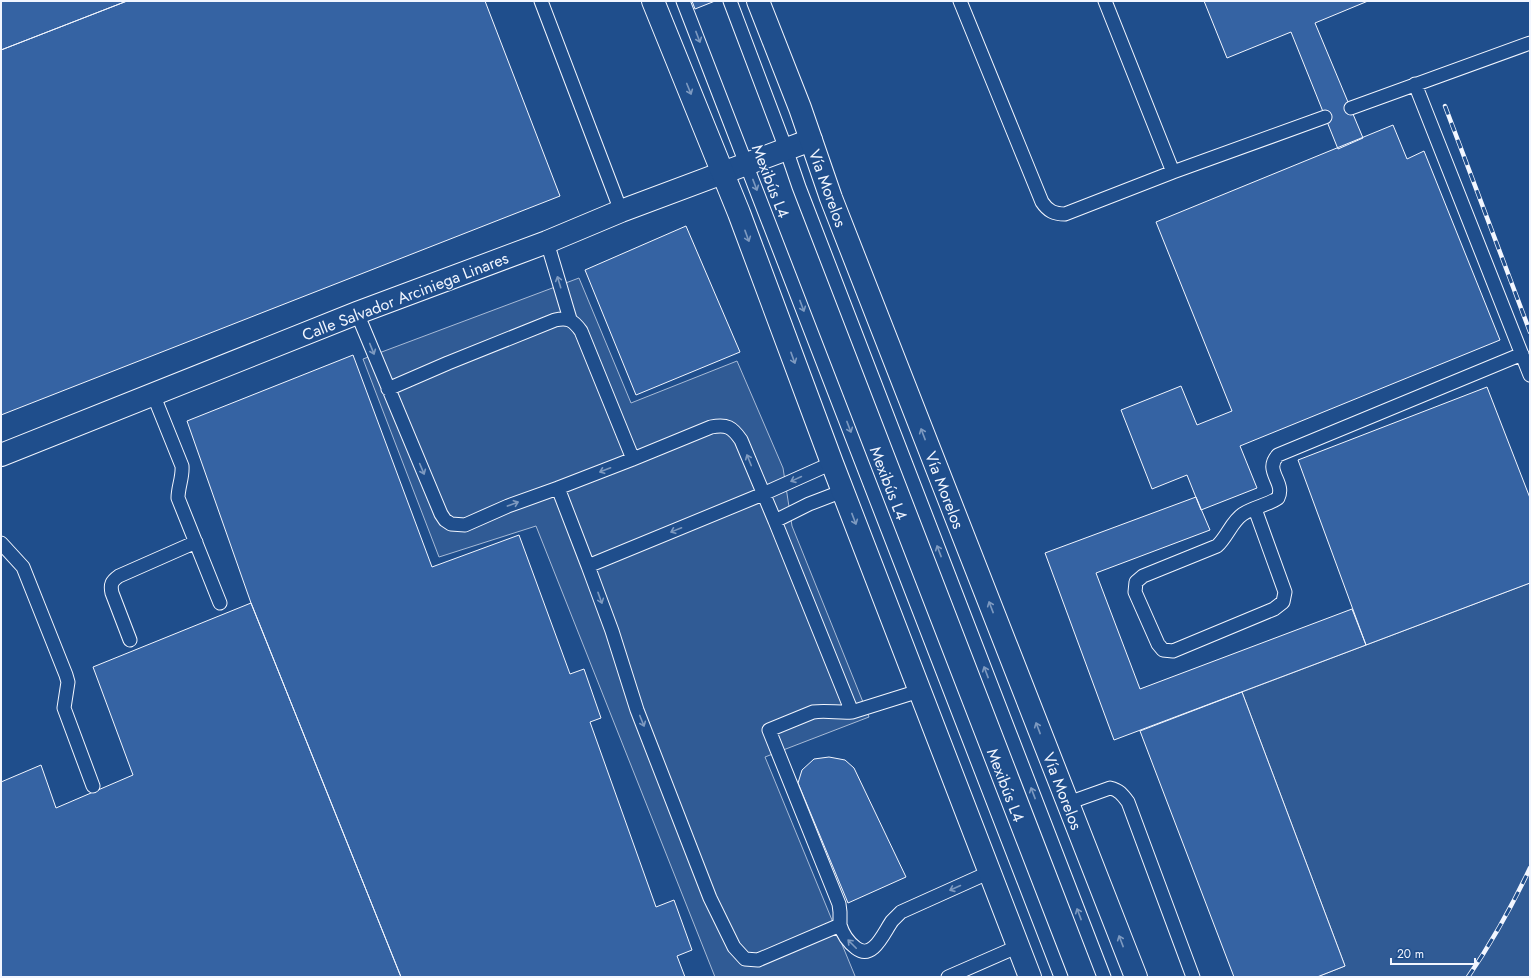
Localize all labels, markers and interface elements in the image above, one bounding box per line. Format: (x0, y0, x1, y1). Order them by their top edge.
one-way arrow (694, 31, 702, 43)
one-way arrow (686, 83, 693, 95)
street label: Mexibús L4 (746, 141, 795, 221)
street label: Vía Morelos (803, 146, 852, 230)
one-way arrow (751, 178, 759, 190)
one-way arrow (744, 229, 752, 241)
street label: Calle Salvador Arciniega Linares (299, 246, 512, 347)
one-way arrow (555, 276, 562, 289)
one-way arrow (798, 299, 806, 311)
one-way arrow (369, 343, 376, 355)
one-way arrow (789, 351, 797, 363)
one-way arrow (845, 421, 853, 433)
one-way arrow (919, 429, 926, 441)
street label: Mexibús L4 (864, 443, 913, 523)
street label: Vía Morelos (919, 448, 970, 532)
one-way arrow (745, 454, 752, 466)
one-way arrow (419, 463, 426, 475)
one-way arrow (600, 467, 612, 475)
one-way arrow (790, 476, 802, 483)
one-way arrow (507, 499, 519, 507)
one-way arrow (850, 512, 858, 524)
one-way arrow (671, 526, 683, 534)
one-way arrow (935, 545, 943, 557)
one-way arrow (597, 592, 604, 605)
one-way arrow (986, 602, 994, 614)
one-way arrow (981, 666, 989, 678)
one-way arrow (638, 715, 646, 727)
one-way arrow (1034, 723, 1042, 735)
street label: Mexibús L4 (981, 745, 1030, 825)
street label: Vía Morelos (1037, 749, 1088, 833)
one-way arrow (1028, 788, 1036, 800)
one-way arrow (949, 885, 961, 892)
one-way arrow (1075, 909, 1083, 921)
one-way arrow (1117, 935, 1125, 947)
one-way arrow (847, 939, 857, 949)
scale bar (1391, 940, 1475, 966)
text: 20 m (1397, 945, 1424, 963)

